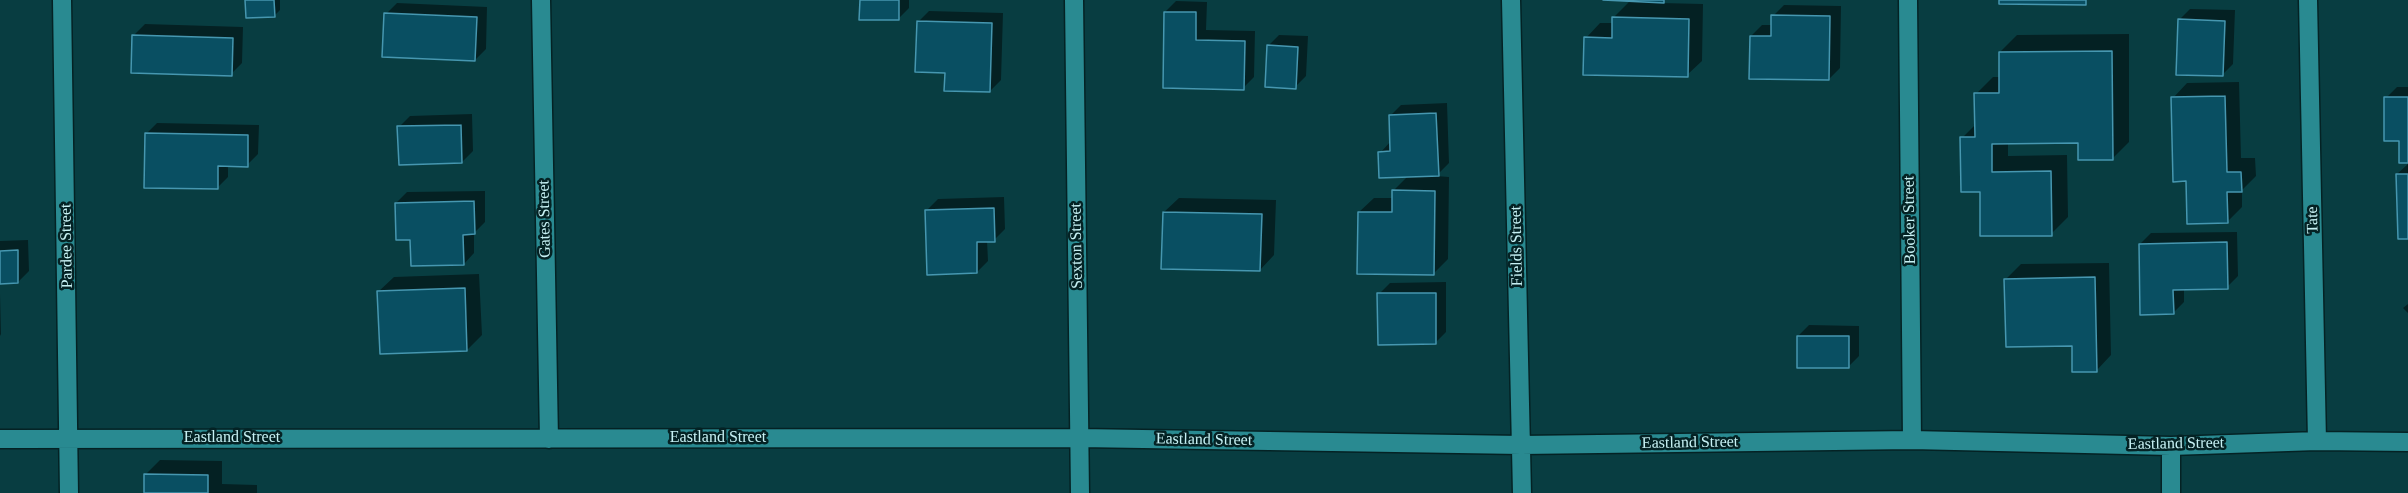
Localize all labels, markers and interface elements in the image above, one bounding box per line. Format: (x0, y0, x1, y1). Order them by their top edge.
street label: Booker Street (1900, 176, 1920, 264)
street label: Gates Street (535, 180, 555, 258)
street label: Pardee Street (57, 203, 77, 289)
street label: Sexton Street (1067, 203, 1087, 289)
street label: Fields Street (1507, 206, 1527, 286)
street label: Tate (2303, 206, 2323, 234)
street label: Eastland Street (184, 428, 280, 448)
street label: Eastland Street (670, 428, 766, 448)
street label: Eastland Street (1156, 430, 1252, 450)
street label: Eastland Street (1642, 433, 1738, 453)
street label: Eastland Street (2128, 434, 2224, 454)

